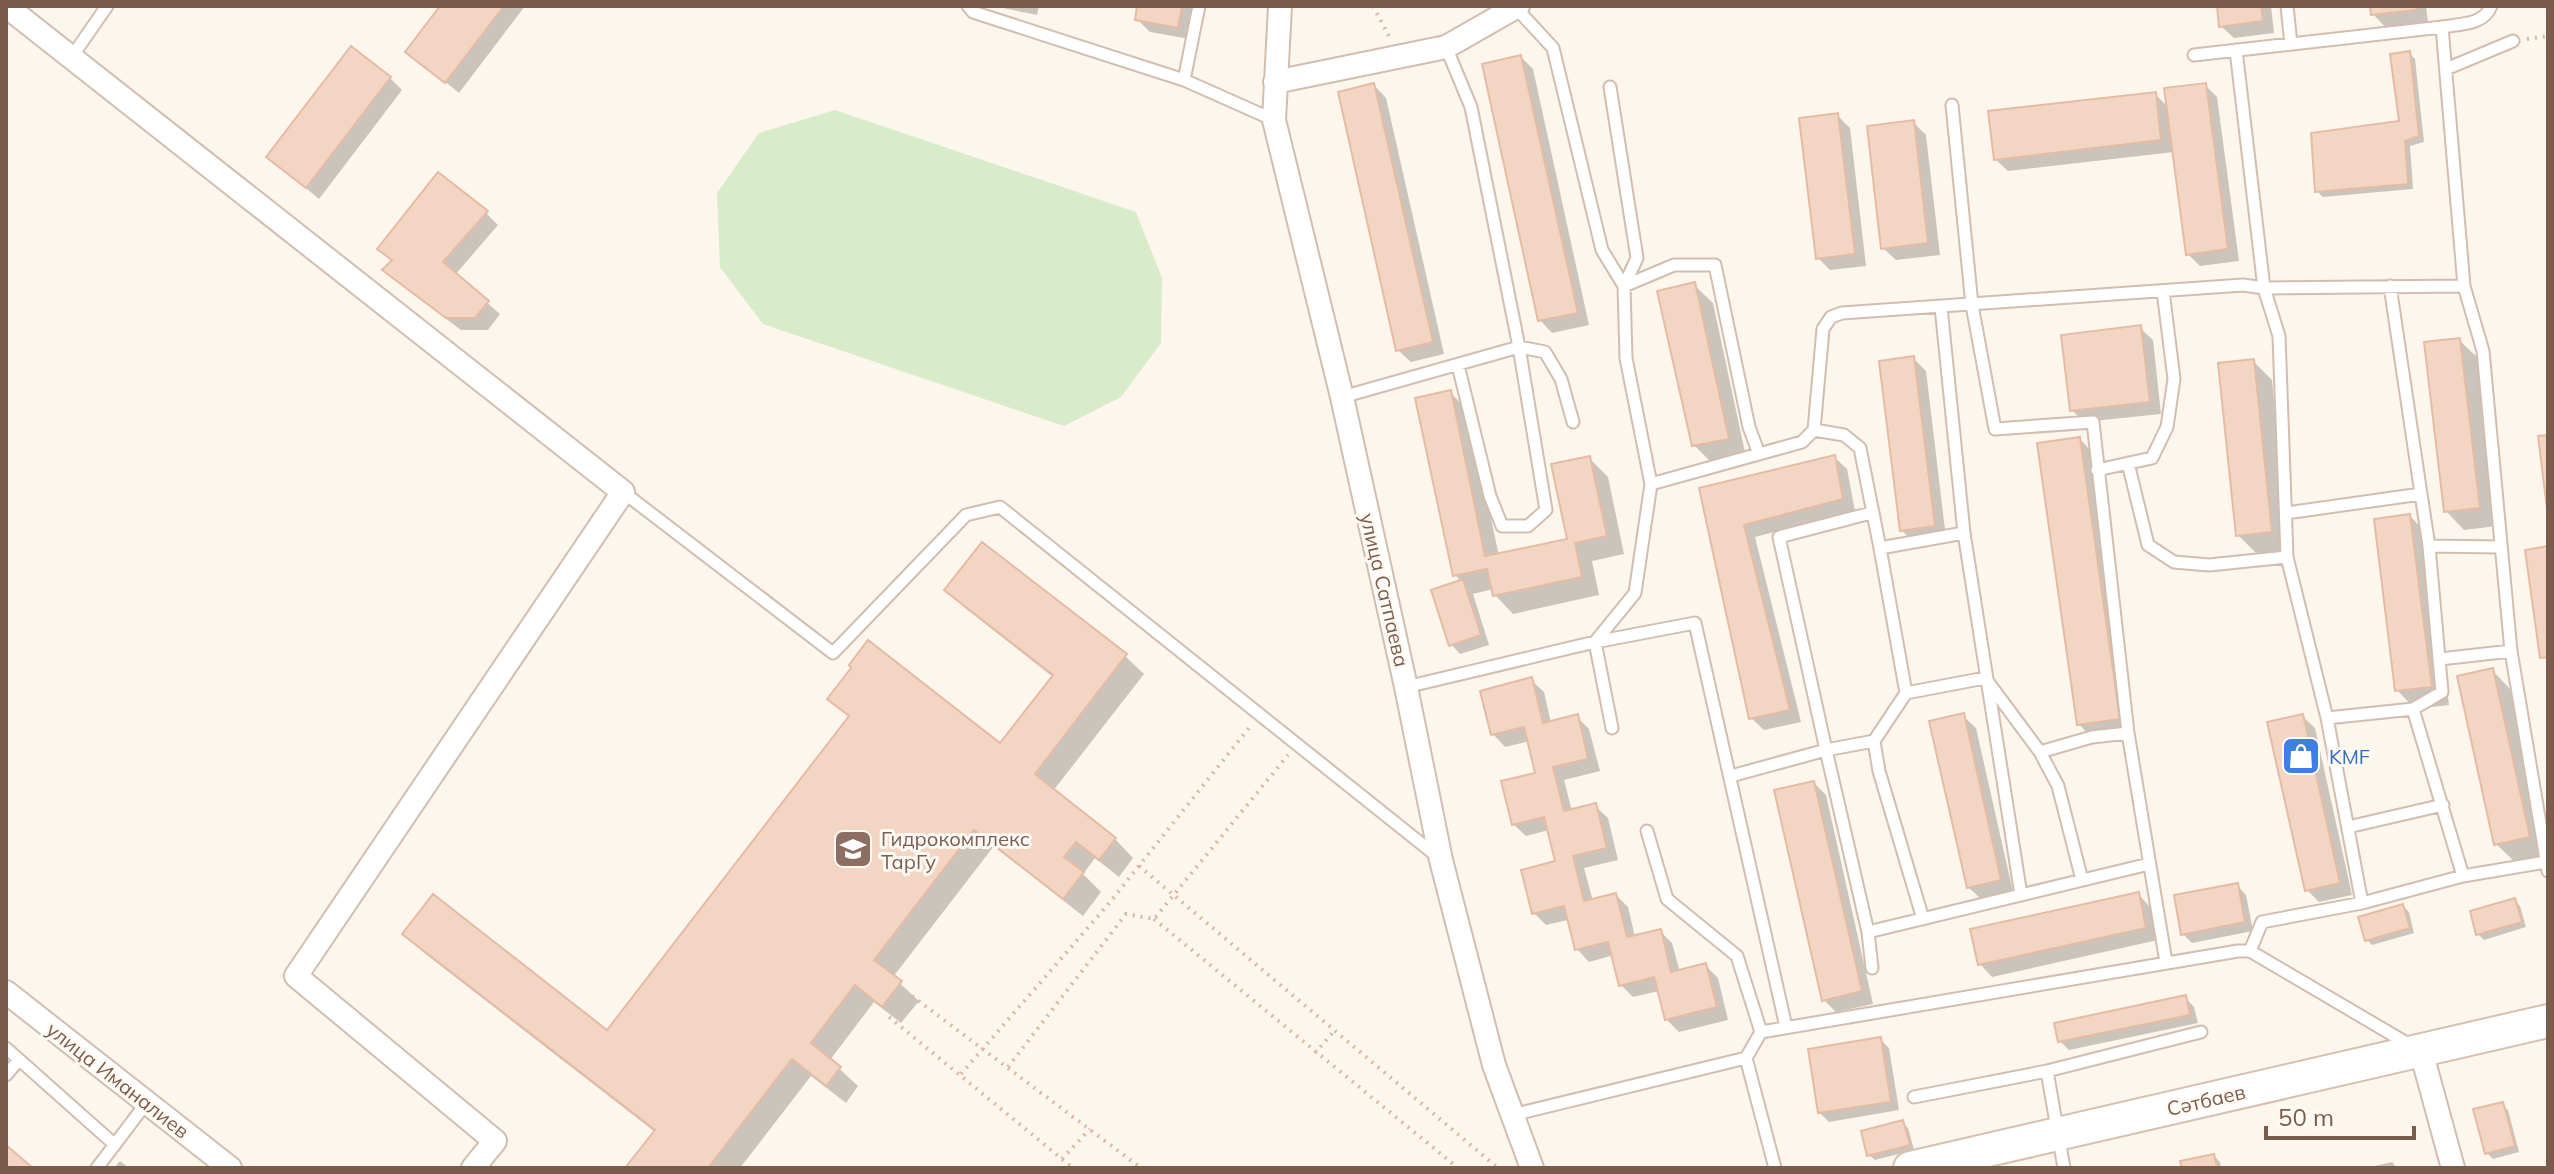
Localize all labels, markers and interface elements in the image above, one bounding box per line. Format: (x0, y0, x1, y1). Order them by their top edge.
street label: улица Сатпаева (1355, 511, 1415, 669)
shop icon: KMF (2280, 735, 2322, 777)
place label: KMF (2329, 744, 2370, 769)
place label: Гидрокомплекс ТарГу (881, 826, 1030, 874)
school or university icon: Гидрокомплекс ТарГу (832, 828, 874, 870)
street label: улица Иманалиев (42, 1017, 194, 1143)
street label: Сәтбаев (2164, 1079, 2248, 1121)
scale bar (2266, 1090, 2414, 1140)
text: 50 m (2278, 1102, 2334, 1132)

